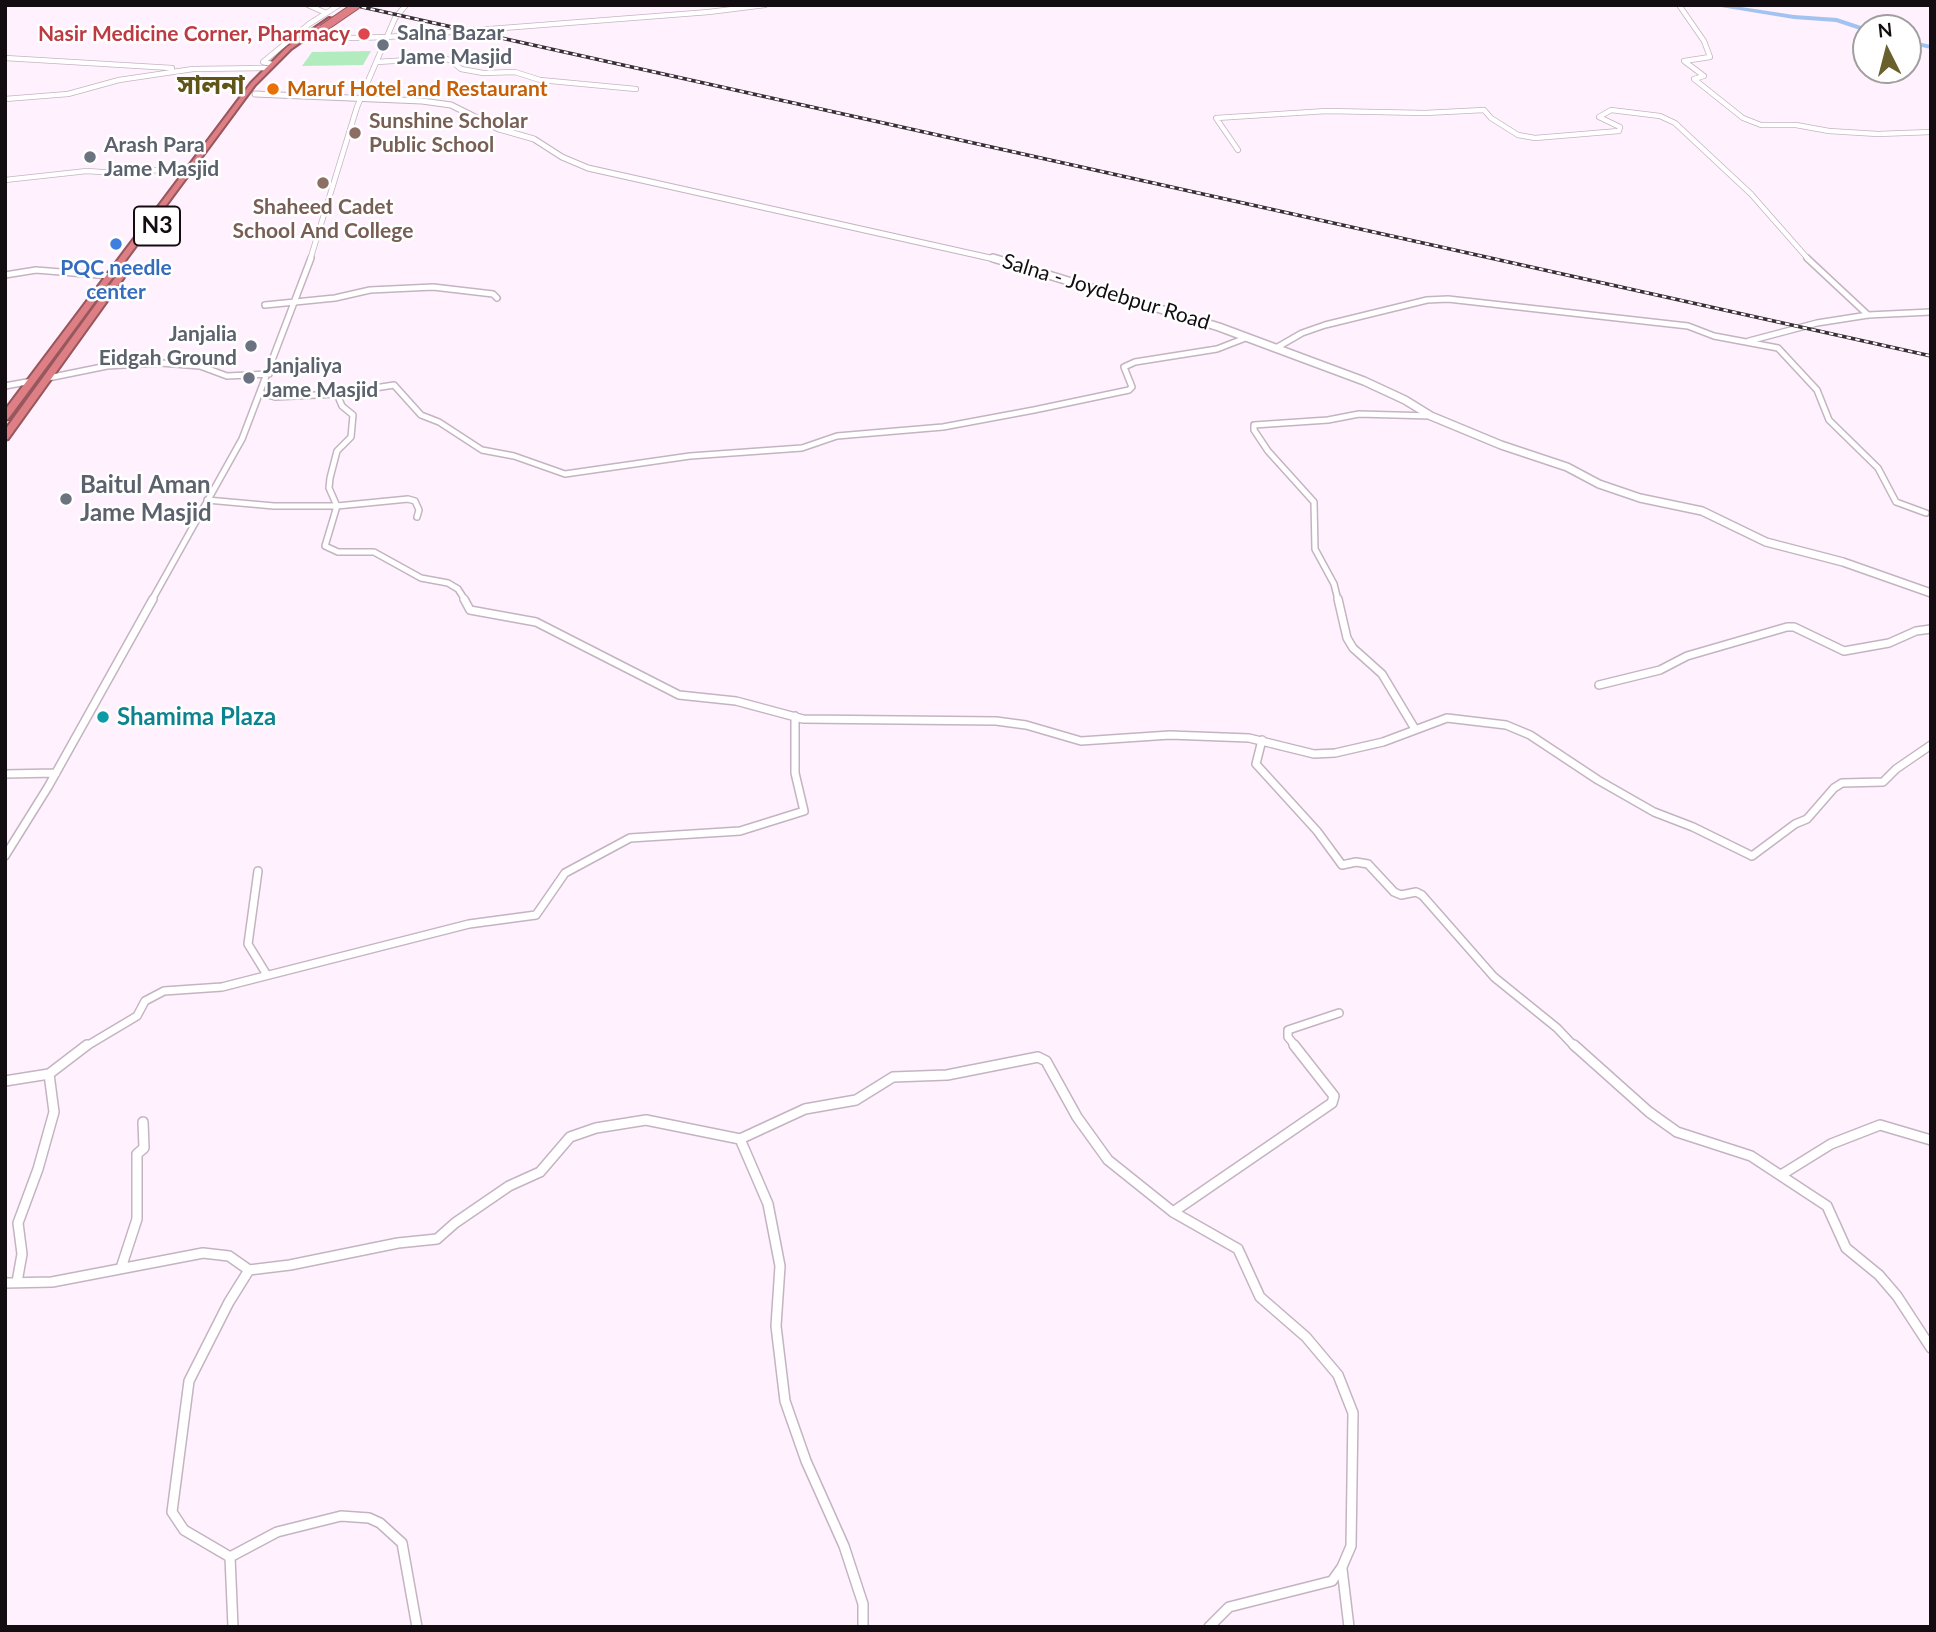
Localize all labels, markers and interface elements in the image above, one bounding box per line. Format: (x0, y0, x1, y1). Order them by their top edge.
north arrow (1852, 14, 1922, 84)
text: N (1876, 17, 1893, 42)
place label: Salna Bazar Jame Masjid (397, 20, 512, 70)
place label: Nasir Medicine Corner, Pharmacy (38, 21, 350, 47)
marker: Nasir Medicine Corner, Pharmacy (356, 26, 372, 42)
marker: Salna Bazar Jame Masjid (375, 37, 391, 53)
district label: সালনা (177, 70, 245, 102)
place label: Maruf Hotel and Restaurant (287, 76, 547, 102)
marker: Maruf Hotel and Restaurant (265, 81, 281, 97)
place label: Sunshine Scholar Public School (369, 108, 528, 158)
marker: Sunshine Scholar Public School (347, 125, 363, 141)
place label: Arash Para Jame Masjid (104, 132, 219, 182)
marker: Arash Para Jame Masjid (82, 149, 98, 165)
marker: Shaheed Cadet School And College (315, 175, 331, 191)
place label: Shaheed Cadet School And College (233, 194, 413, 244)
road number: N3 (134, 206, 180, 246)
marker: PQC needle center (108, 236, 124, 252)
street label: Salna - Joydebpur Road (999, 248, 1213, 336)
place label: PQC needle center (60, 255, 172, 305)
place label: Janjalia Eidgah Ground (99, 321, 237, 371)
marker: Janjalia Eidgah Ground (243, 338, 259, 354)
place label: Janjaliya Jame Masjid (263, 353, 378, 403)
marker: Janjaliya Jame Masjid (241, 370, 257, 386)
place label: Baitul Aman Jame Masjid (80, 471, 212, 527)
marker: Baitul Aman Jame Masjid (58, 491, 74, 507)
place label: Shamima Plaza (117, 703, 276, 731)
marker: Shamima Plaza (95, 709, 111, 725)

